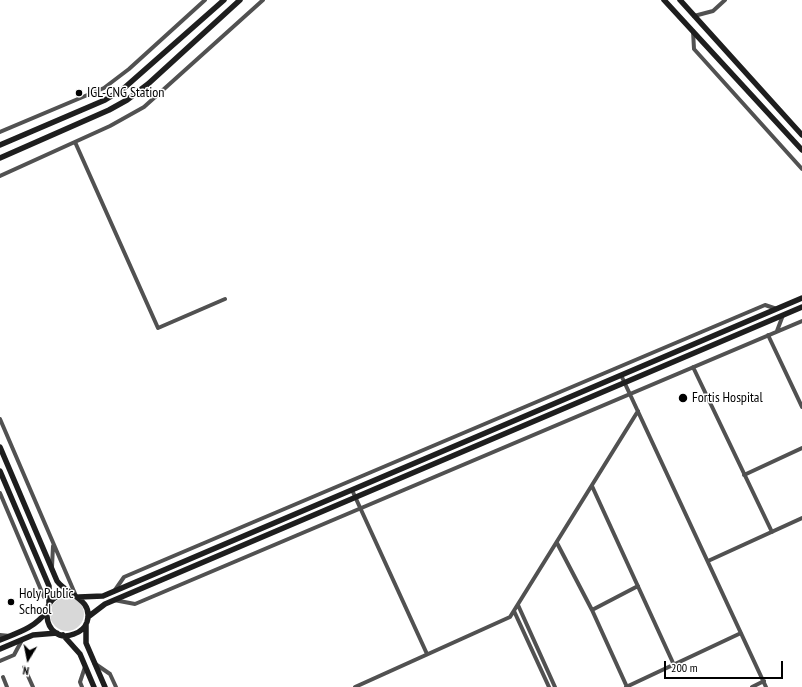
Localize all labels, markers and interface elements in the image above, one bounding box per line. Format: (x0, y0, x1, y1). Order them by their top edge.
place label: IGL-CNG Station (87, 85, 165, 101)
marker: IGL-CNG Station (74, 88, 84, 98)
place label: Fortis Hospital (692, 390, 763, 406)
marker: Fortis Hospital (677, 392, 689, 404)
place label: Holy Public School (19, 586, 73, 618)
marker: Holy Public School (6, 597, 16, 607)
north arrow (8, 639, 48, 679)
scale bar (666, 653, 785, 679)
text: 200 m (671, 660, 698, 675)
text: N (22, 663, 30, 678)

